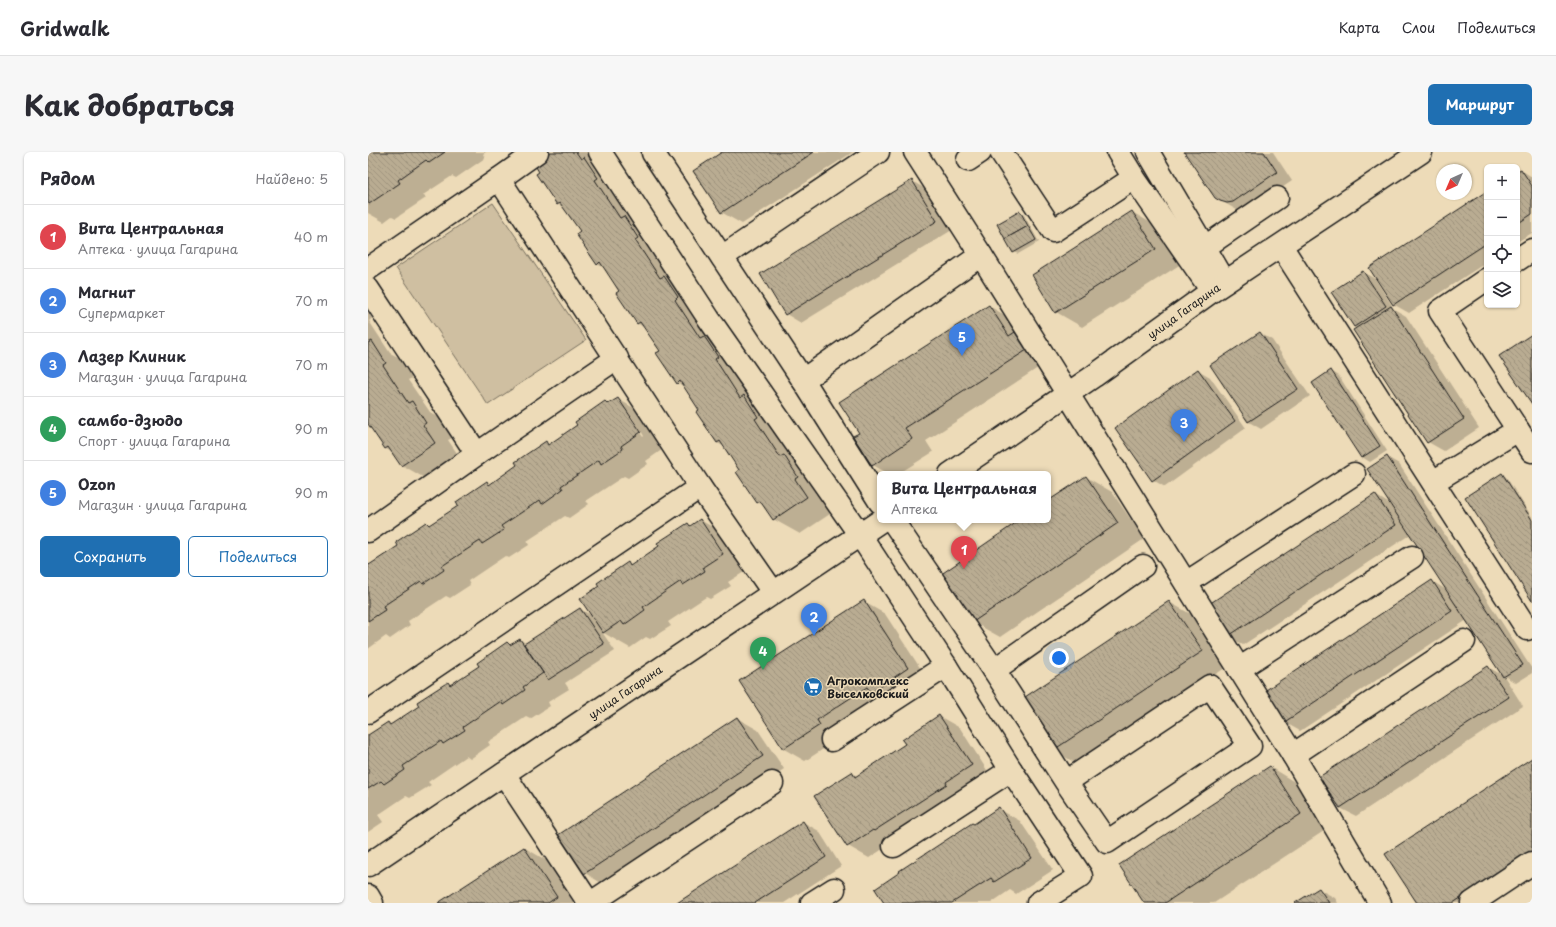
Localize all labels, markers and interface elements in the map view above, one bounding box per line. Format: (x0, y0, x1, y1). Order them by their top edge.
text: Gridwalk (20, 14, 110, 42)
text: Карта (1339, 17, 1380, 38)
text: Слои (1402, 17, 1435, 38)
text: Поделиться (1457, 17, 1536, 38)
text: Как добраться (24, 83, 235, 126)
button: Маршрут (1428, 84, 1532, 125)
north arrow (1436, 164, 1472, 200)
map controls (1484, 164, 1520, 308)
button: + (1484, 164, 1520, 200)
text: Рядом (40, 165, 95, 191)
text: Найдено: 5 (256, 169, 328, 188)
button: − (1484, 200, 1520, 236)
text: Вита Центральная (78, 216, 224, 239)
text: 1 (50, 227, 56, 246)
text: 40 m (294, 227, 328, 246)
button: locate (1484, 236, 1520, 272)
text: Аптека · улица Гагарина (78, 239, 238, 258)
button: layers (1484, 272, 1520, 308)
street label: улица Гагарина (1144, 279, 1223, 343)
text: Магнит (78, 280, 135, 303)
text: 2 (48, 291, 58, 310)
text: 70 m (295, 291, 328, 310)
text: Супермаркет (78, 303, 165, 322)
pin: 5 (949, 323, 975, 356)
text: Лазер Клиник (78, 344, 186, 367)
text: 3 (49, 355, 57, 374)
text: 70 m (295, 355, 328, 374)
text: Магазин · улица Гагарина (78, 367, 247, 386)
text: самбо-дзюдо (78, 408, 183, 431)
pin: 3 (1171, 409, 1197, 442)
text: 4 (49, 419, 57, 438)
text: 90 m (295, 419, 328, 438)
text: Спорт · улица Гагарина (78, 431, 230, 450)
popup (877, 471, 1051, 523)
text: Ozon (78, 472, 116, 495)
text: Вита Центральная (891, 476, 1037, 499)
text: 5 (49, 483, 57, 502)
text: 90 m (295, 483, 328, 502)
text: Магазин · улица Гагарина (78, 495, 247, 514)
text: Аптека (891, 499, 938, 518)
button: Сохранить (40, 536, 180, 577)
button: Поделиться (188, 536, 328, 577)
pin: 1 (951, 536, 977, 569)
pin: 2 (801, 603, 827, 636)
pin: 4 (750, 637, 776, 670)
your location (1049, 648, 1069, 668)
street label: улица Гагарина (585, 661, 666, 723)
place label: Агрокомплекс Выселковский (826, 672, 909, 702)
supermarket icon: Агрокомплекс Выселковский (802, 676, 824, 698)

